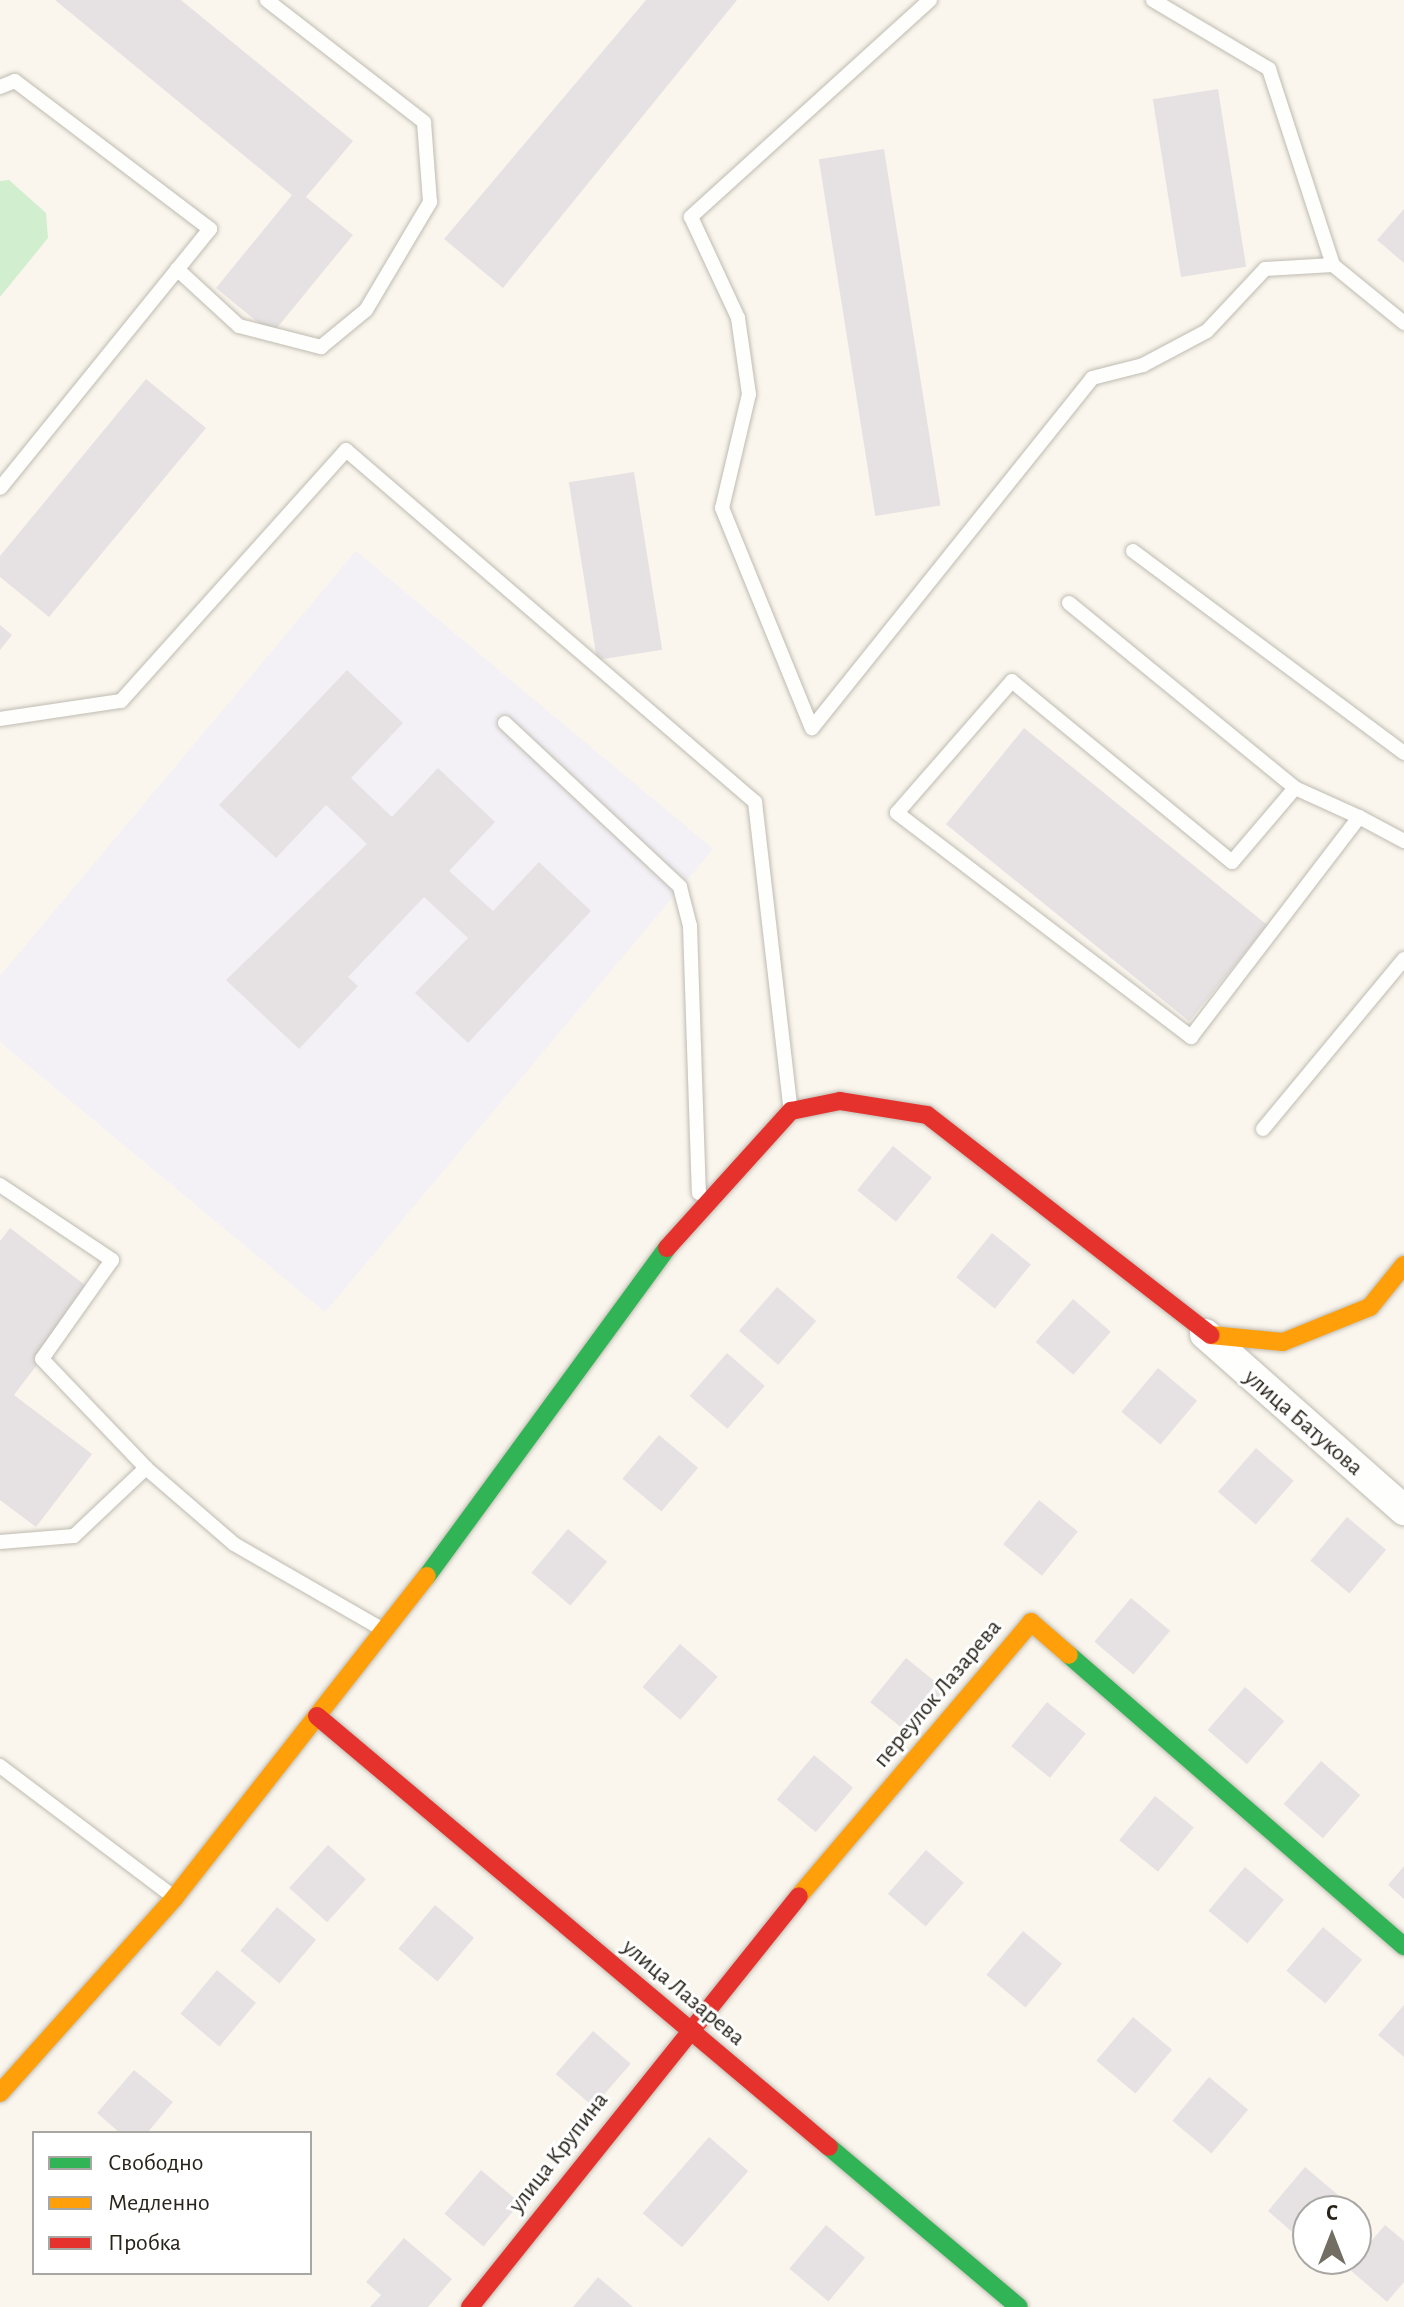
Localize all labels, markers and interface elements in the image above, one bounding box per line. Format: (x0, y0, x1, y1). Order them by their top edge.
street label: улица Батукова (1238, 1363, 1368, 1483)
street label: переулок Лазарева (868, 1614, 1008, 1774)
street label: улица Лазарева (616, 1933, 750, 2053)
street label: улица Крупина (503, 2087, 615, 2219)
legend (32, 2131, 312, 2275)
text: Свободно (108, 2151, 203, 2175)
text: Медленно (108, 2191, 210, 2215)
north arrow (1292, 2195, 1372, 2275)
text: С (1326, 2202, 1338, 2224)
text: Пробка (108, 2231, 181, 2255)

